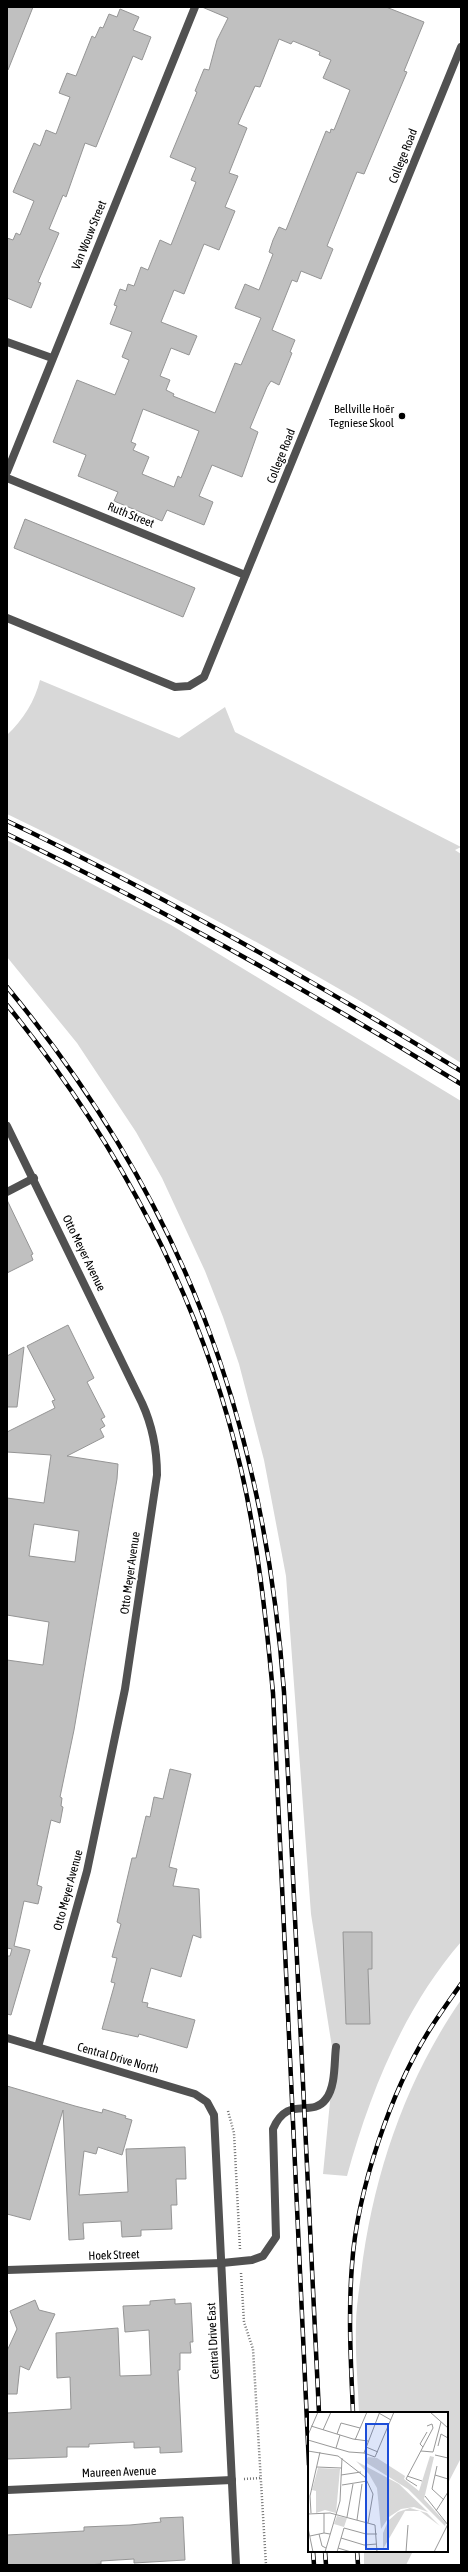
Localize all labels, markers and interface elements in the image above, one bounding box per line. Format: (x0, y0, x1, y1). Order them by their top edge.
street label: College Road (386, 127, 420, 185)
street label: Van Wouw Street (69, 198, 109, 272)
place label: Bellville Hoër Tegniese Skool (329, 402, 395, 430)
marker: Bellville Hoër Tegniese Skool (397, 411, 407, 421)
street label: College Road (264, 427, 298, 485)
street label: Ruth Street (106, 499, 157, 531)
street label: Otto Meyer Avenue (59, 1213, 109, 1293)
street label: Otto Meyer Avenue (117, 1531, 143, 1615)
street label: Otto Meyer Avenue (50, 1848, 86, 1932)
street label: Central Drive North (76, 2040, 160, 2076)
street label: Hoek Street (88, 2247, 140, 2263)
street label: Central Drive East (204, 2302, 222, 2380)
inset map (308, 2412, 448, 2552)
street label: Maureen Avenue (82, 2464, 156, 2480)

